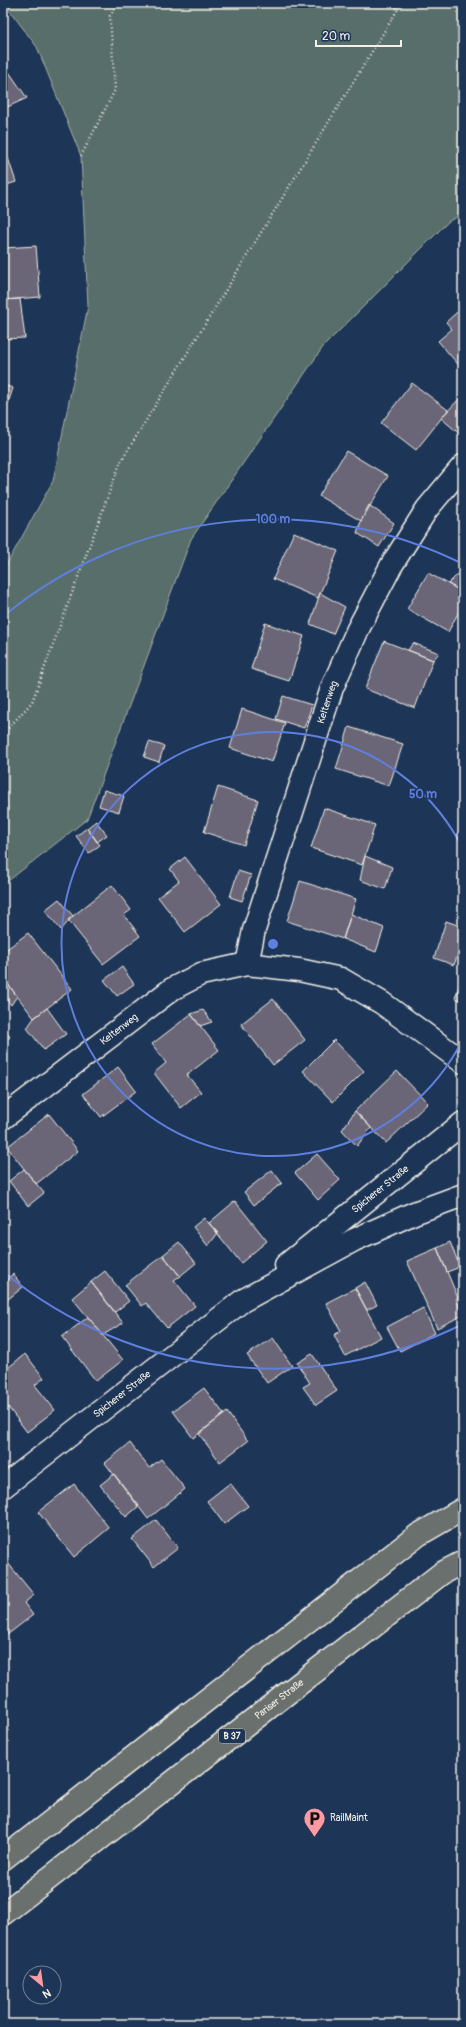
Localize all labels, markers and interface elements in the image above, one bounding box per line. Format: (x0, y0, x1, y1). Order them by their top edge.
scale bar (316, 22, 401, 48)
text: 20 m (322, 29, 351, 44)
text: 100 m (256, 512, 291, 527)
street label: Keltenweg (315, 679, 340, 725)
text: 50 m (409, 787, 437, 802)
centre of rings (266, 937, 280, 951)
street label: Keltenweg (98, 1011, 140, 1048)
street label: Spicherer Straße (349, 1163, 411, 1216)
street label: Spicherer Straße (91, 1368, 153, 1420)
street label: Pariser Straße (253, 1676, 306, 1722)
road number: B 37 (219, 1729, 245, 1743)
parking icon: RailMaint (302, 1805, 328, 1838)
place label: RailMaint (330, 1812, 369, 1824)
north arrow (22, 1965, 62, 2005)
text: N (40, 1986, 53, 2001)

